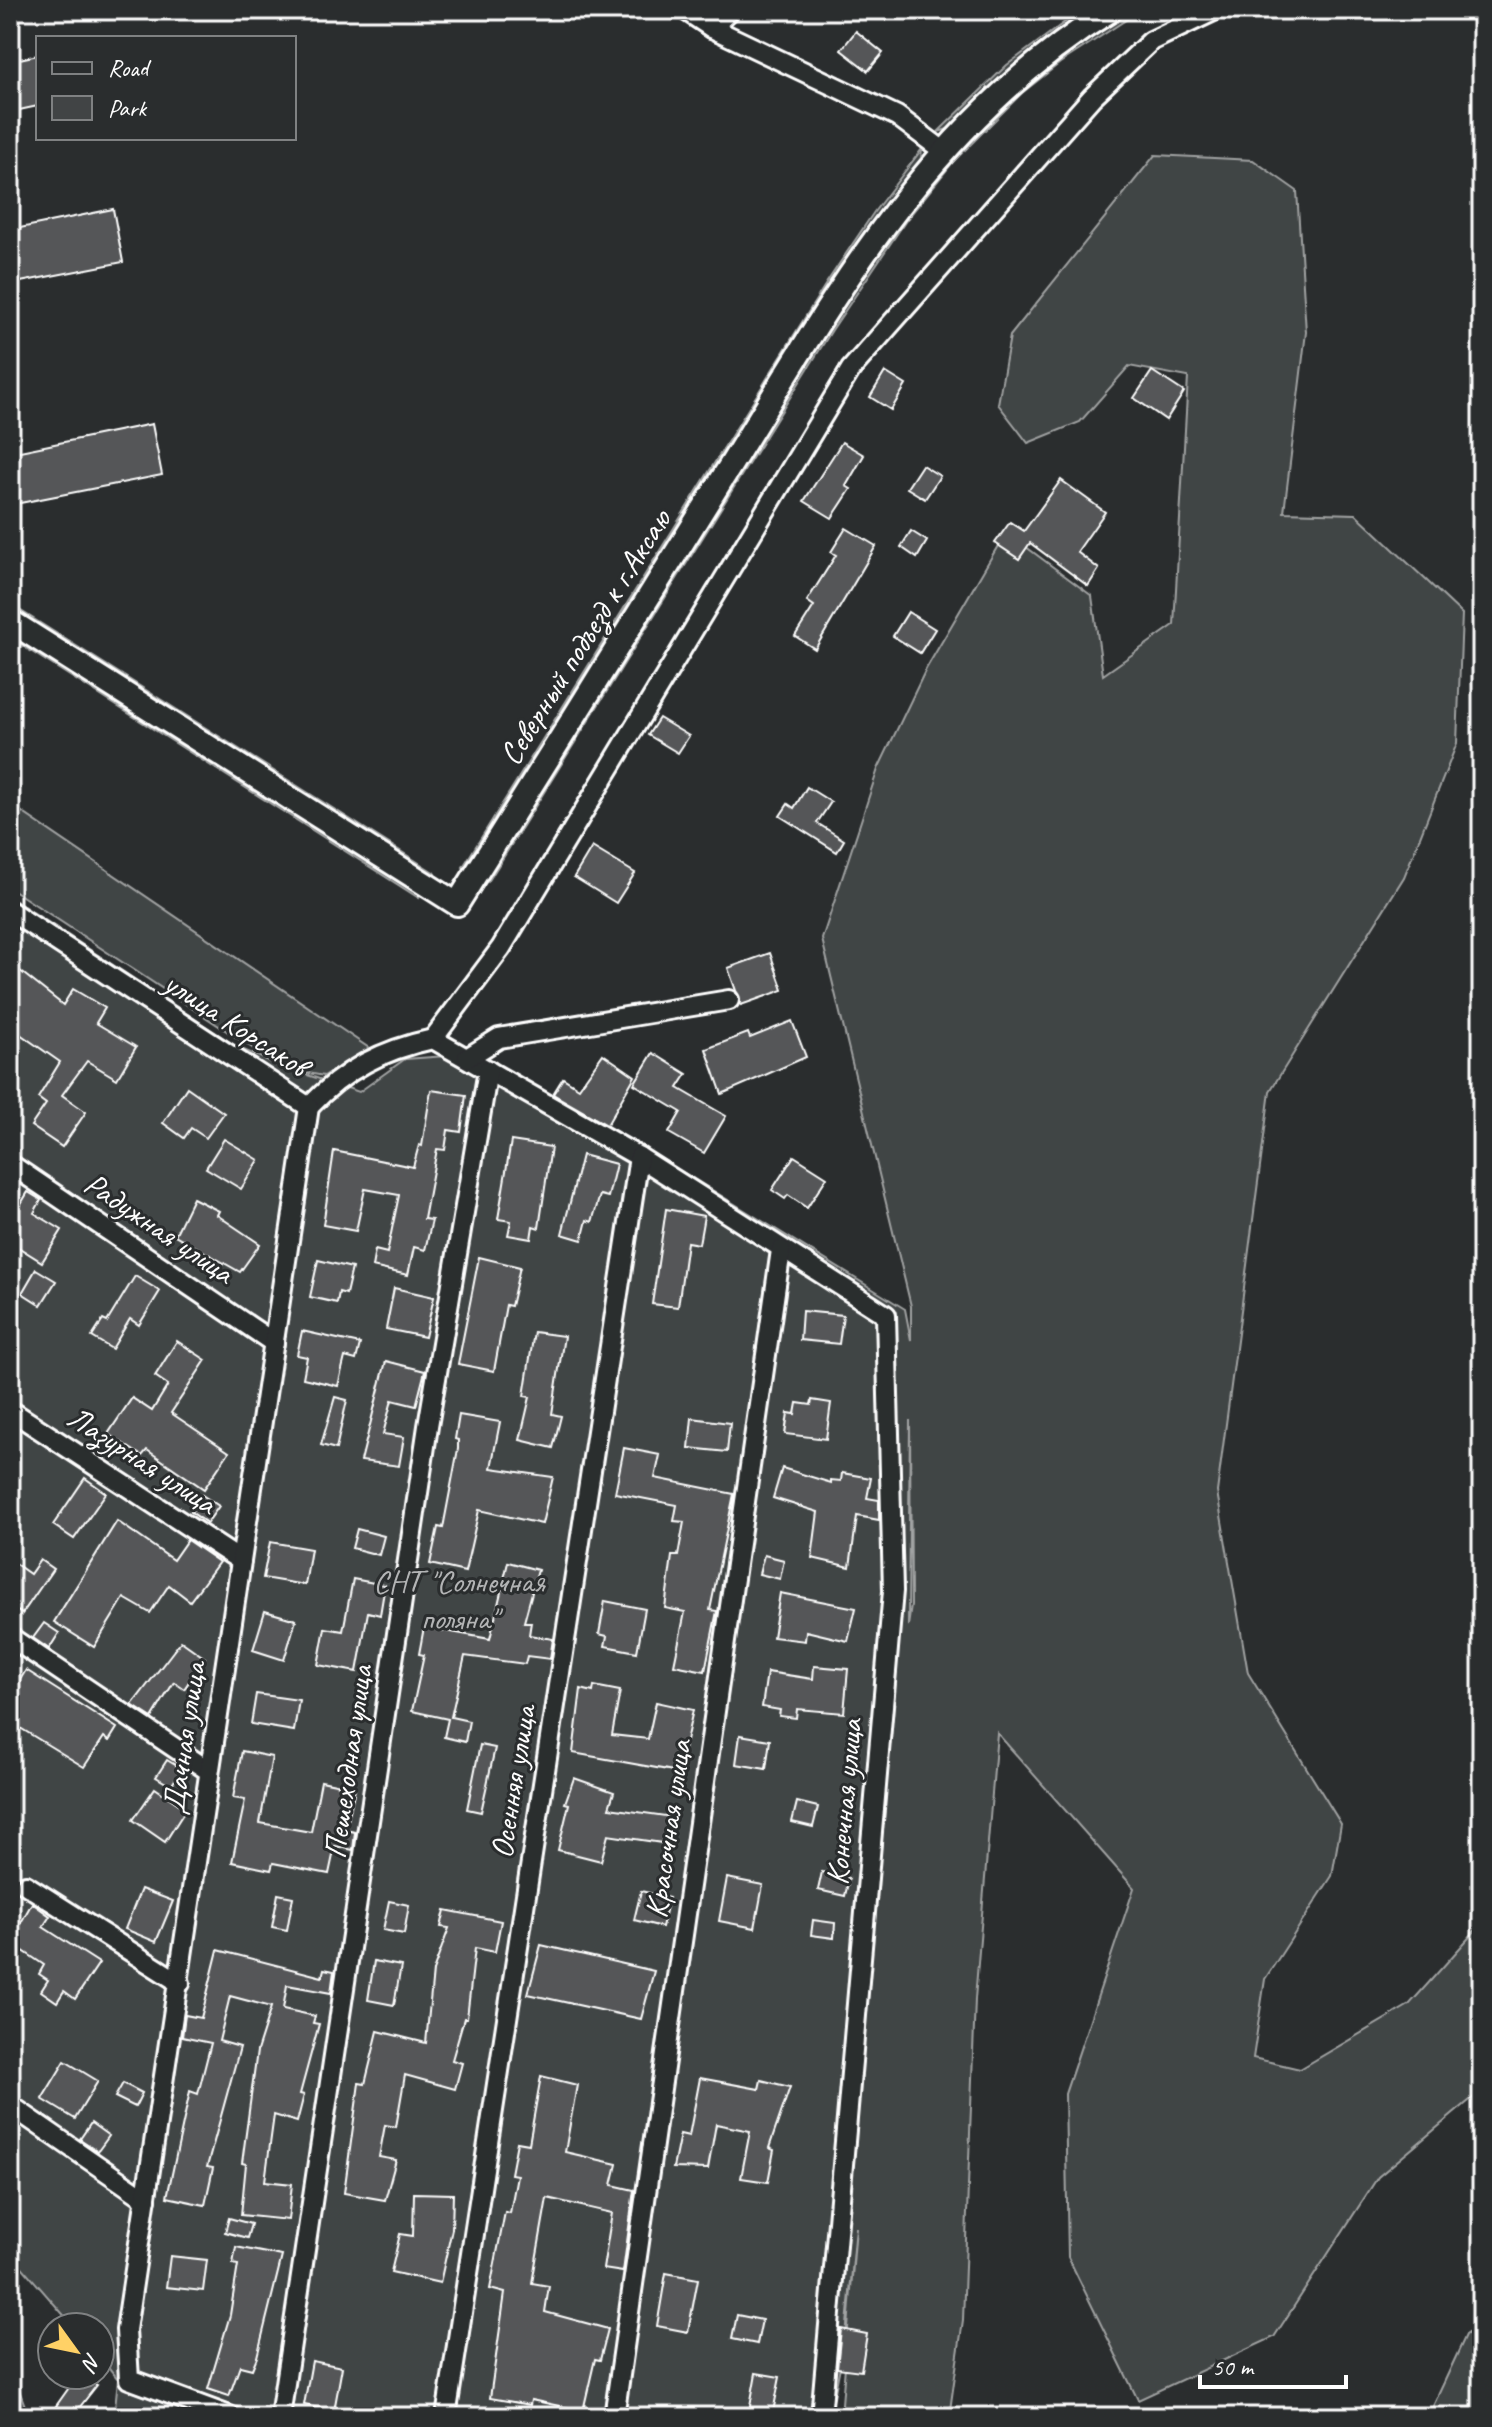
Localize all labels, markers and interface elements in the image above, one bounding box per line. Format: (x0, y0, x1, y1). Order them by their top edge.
legend (36, 36, 296, 140)
text: Road (108, 53, 152, 83)
text: Park (108, 93, 148, 123)
street label: Северный подъезд к г.Аксаю (490, 500, 681, 773)
street label: улица Корсаков (154, 961, 321, 1089)
street label: Радужная улица (76, 1163, 243, 1294)
street label: Лазурная улица (60, 1397, 226, 1524)
park label: СНТ "Солнечная поляна" (373, 1561, 546, 1639)
street label: Дачная улица (153, 1657, 215, 1817)
street label: Пешеходная улица (314, 1661, 382, 1861)
street label: Осенняя улица (481, 1700, 546, 1861)
street label: Конечная улица (816, 1715, 872, 1887)
street label: Красочная улица (635, 1735, 701, 1921)
north arrow (36, 2311, 116, 2391)
scale bar (1200, 2339, 1346, 2389)
text: N (75, 2348, 107, 2378)
text: 50 m (1212, 2352, 1255, 2382)

